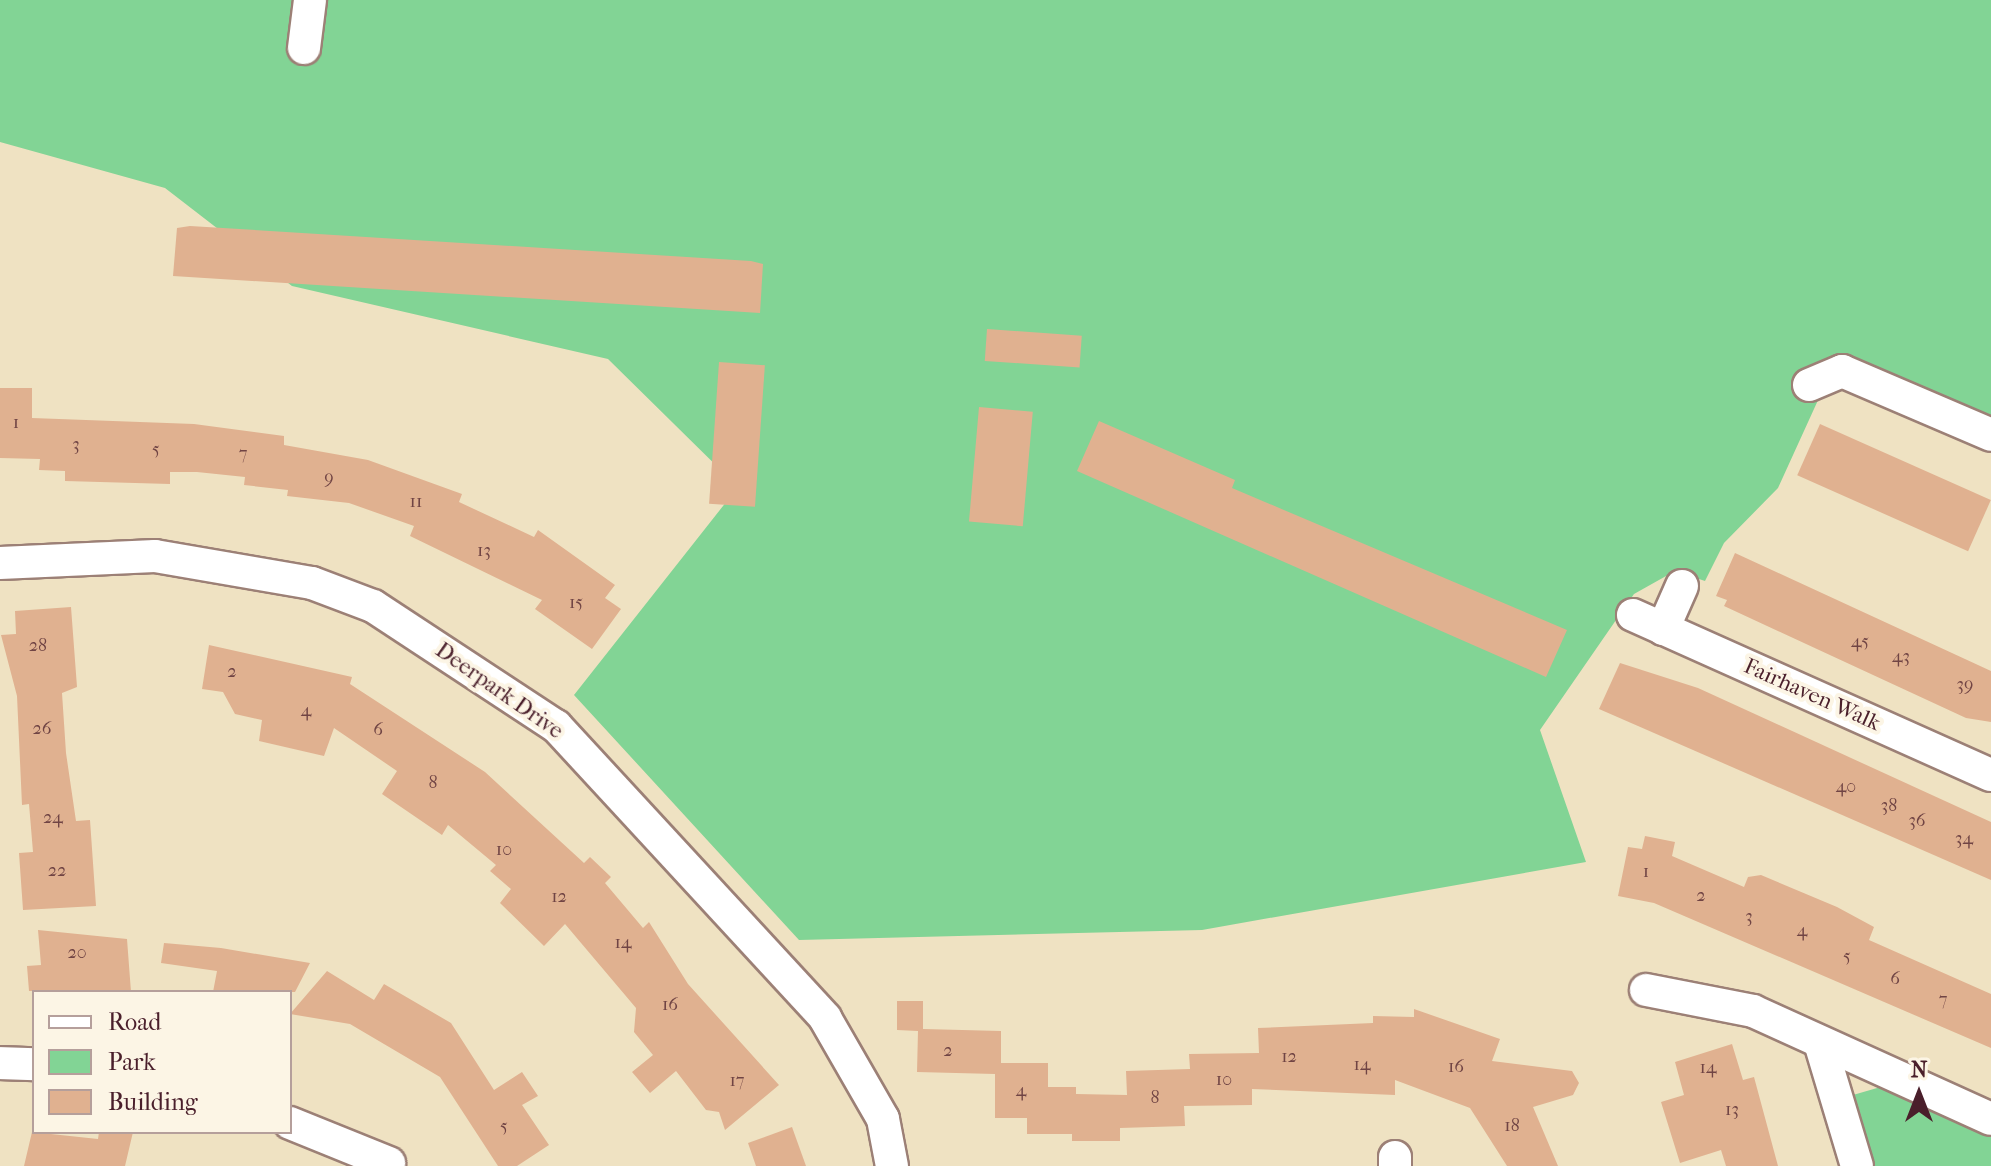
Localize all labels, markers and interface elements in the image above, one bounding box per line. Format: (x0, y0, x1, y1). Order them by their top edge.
house number: 1 (13, 412, 19, 434)
house number: 3 (72, 434, 80, 456)
house number: 5 (152, 439, 160, 461)
house number: 7 (239, 443, 247, 465)
house number: 9 (324, 467, 334, 489)
house number: 11 (410, 491, 422, 513)
house number: 13 (477, 540, 491, 562)
house number: 15 (569, 592, 583, 614)
house number: 45 (1851, 631, 1869, 653)
house number: 28 (29, 635, 47, 657)
street label: Deerpark Drive (430, 637, 568, 745)
house number: 43 (1892, 646, 1910, 668)
street label: Fairhaven Walk (1740, 653, 1884, 737)
house number: 2 (227, 661, 237, 683)
house number: 39 (1957, 674, 1973, 696)
house number: 4 (301, 700, 311, 722)
house number: 26 (32, 718, 52, 740)
house number: 6 (373, 719, 383, 741)
house number: 8 (428, 772, 438, 794)
house number: 40 (1836, 776, 1856, 798)
house number: 38 (1881, 795, 1897, 817)
house number: 24 (43, 807, 63, 829)
house number: 36 (1908, 810, 1926, 832)
house number: 34 (1955, 828, 1973, 850)
house number: 10 (496, 839, 512, 861)
house number: 22 (48, 860, 66, 882)
house number: 1 (1643, 861, 1649, 883)
house number: 2 (1696, 885, 1706, 907)
house number: 12 (551, 886, 567, 908)
house number: 3 (1745, 906, 1753, 928)
house number: 4 (1797, 920, 1807, 942)
house number: 14 (614, 932, 632, 954)
house number: 20 (67, 942, 87, 964)
house number: 5 (1843, 946, 1851, 968)
house number: 6 (1890, 968, 1900, 990)
house number: 7 (1939, 989, 1947, 1011)
legend (32, 990, 292, 1134)
house number: 16 (662, 994, 678, 1016)
text: Road (108, 1008, 161, 1036)
house number: 2 (943, 1040, 953, 1062)
house number: 12 (1281, 1046, 1297, 1068)
text: Park (108, 1048, 156, 1076)
house number: 14 (1353, 1054, 1371, 1076)
north arrow (1879, 1054, 1959, 1134)
house number: 16 (1448, 1056, 1464, 1078)
house number: 14 (1699, 1057, 1717, 1079)
text: N (1911, 1057, 1927, 1083)
house number: 10 (1216, 1069, 1232, 1091)
house number: 17 (729, 1070, 745, 1092)
house number: 4 (1016, 1080, 1026, 1102)
house number: 8 (1150, 1087, 1160, 1109)
text: Building (108, 1088, 198, 1116)
house number: 13 (1725, 1099, 1739, 1121)
house number: 18 (1504, 1115, 1520, 1137)
house number: 5 (500, 1116, 508, 1138)

